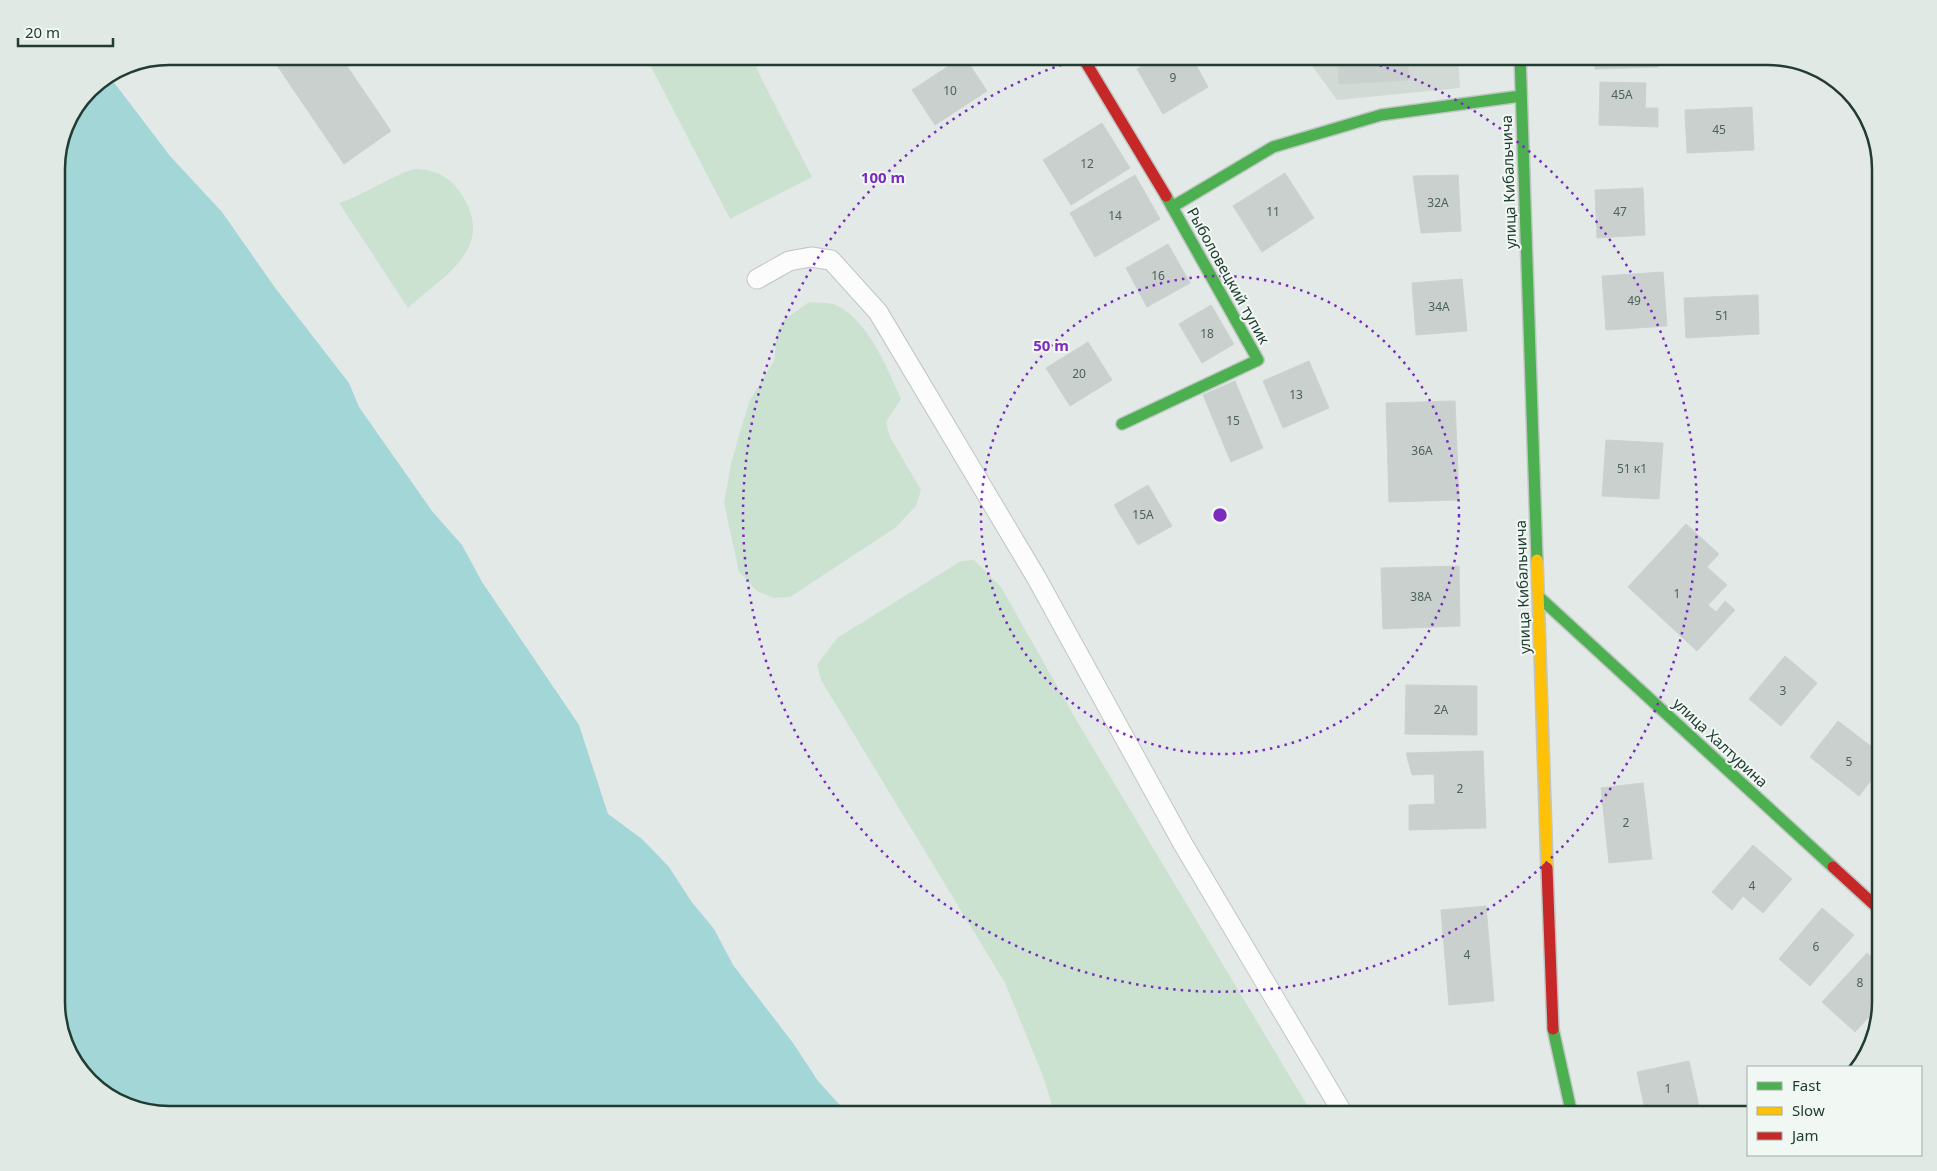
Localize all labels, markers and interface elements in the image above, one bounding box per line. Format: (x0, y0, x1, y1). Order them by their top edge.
scale bar (18, 15, 112, 47)
text: 20 m (25, 22, 60, 42)
house number: 9 (1170, 69, 1177, 86)
house number: 10 (943, 82, 957, 99)
house number: 45А (1611, 86, 1633, 103)
street label: улица Кибальчича (1496, 115, 1520, 249)
house number: 45 (1712, 121, 1726, 138)
house number: 12 (1080, 155, 1094, 172)
text: 100 m (861, 167, 905, 187)
house number: 32А (1427, 194, 1449, 211)
house number: 11 (1266, 203, 1280, 220)
house number: 47 (1613, 203, 1627, 220)
street label: Рыболовецкий тупик (1183, 204, 1275, 347)
house number: 14 (1108, 207, 1122, 224)
house number: 16 (1151, 267, 1165, 284)
house number: 49 (1627, 292, 1641, 309)
house number: 34А (1428, 298, 1450, 315)
house number: 51 (1715, 307, 1729, 324)
house number: 18 (1200, 325, 1214, 342)
text: 50 m (1033, 335, 1069, 355)
house number: 20 (1072, 365, 1086, 382)
house number: 13 (1289, 386, 1303, 403)
house number: 15 (1226, 412, 1240, 429)
house number: 36А (1411, 442, 1433, 459)
house number: 51 к1 (1617, 460, 1647, 477)
house number: 15А (1132, 506, 1154, 523)
centre of rings (1211, 506, 1229, 524)
street label: улица Кибальчича (1510, 520, 1534, 654)
house number: 1 (1674, 585, 1680, 602)
house number: 38А (1410, 588, 1432, 605)
house number: 3 (1780, 682, 1787, 699)
street label: улица Халтурина (1669, 693, 1772, 791)
house number: 2А (1434, 701, 1449, 718)
house number: 5 (1846, 753, 1853, 770)
house number: 2 (1457, 780, 1464, 797)
house number: 2 (1623, 814, 1630, 831)
house number: 4 (1749, 877, 1756, 894)
house number: 6 (1813, 938, 1820, 955)
house number: 4 (1464, 946, 1471, 963)
house number: 8 (1857, 974, 1864, 991)
legend (1747, 1066, 1922, 1156)
text: Fast (1792, 1075, 1821, 1095)
house number: 1 (1665, 1080, 1671, 1097)
text: Slow (1792, 1100, 1825, 1120)
text: Jam (1790, 1125, 1819, 1145)

